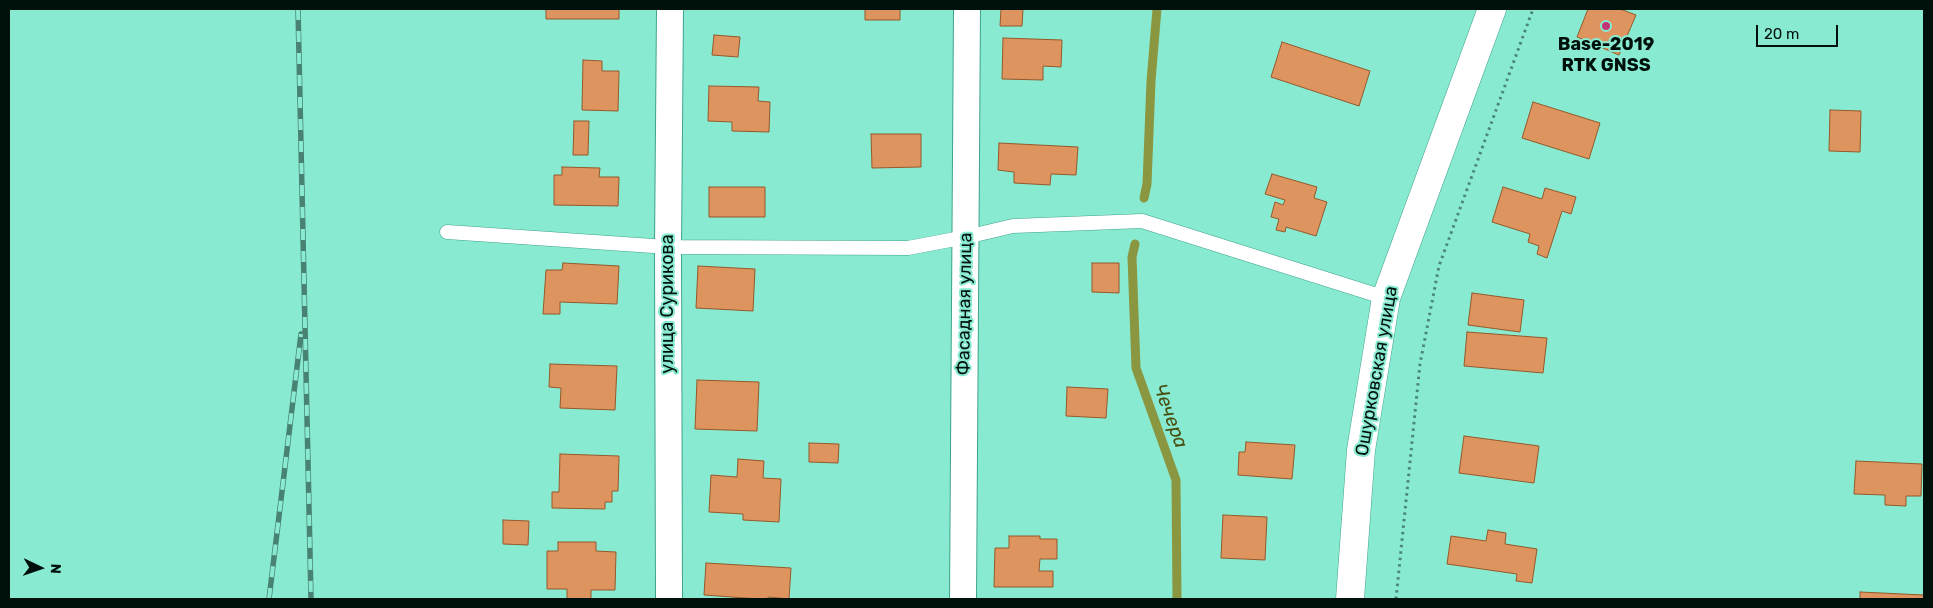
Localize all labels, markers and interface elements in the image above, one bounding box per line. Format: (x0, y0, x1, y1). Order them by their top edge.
scale bar (1758, 15, 1840, 47)
marker: Base-2019 RTK GNSS (1600, 20, 1612, 32)
text: 20 m (1764, 25, 1799, 43)
place label: Base-2019 RTK GNSS (1558, 34, 1654, 76)
street label: Фасадная улица (953, 232, 977, 376)
street label: улица Сурикова (657, 234, 679, 374)
street label: Ошурковская улица (1351, 284, 1403, 458)
water label: Чечера (1148, 381, 1192, 451)
north arrow (15, 543, 65, 593)
text: N (47, 563, 64, 574)

